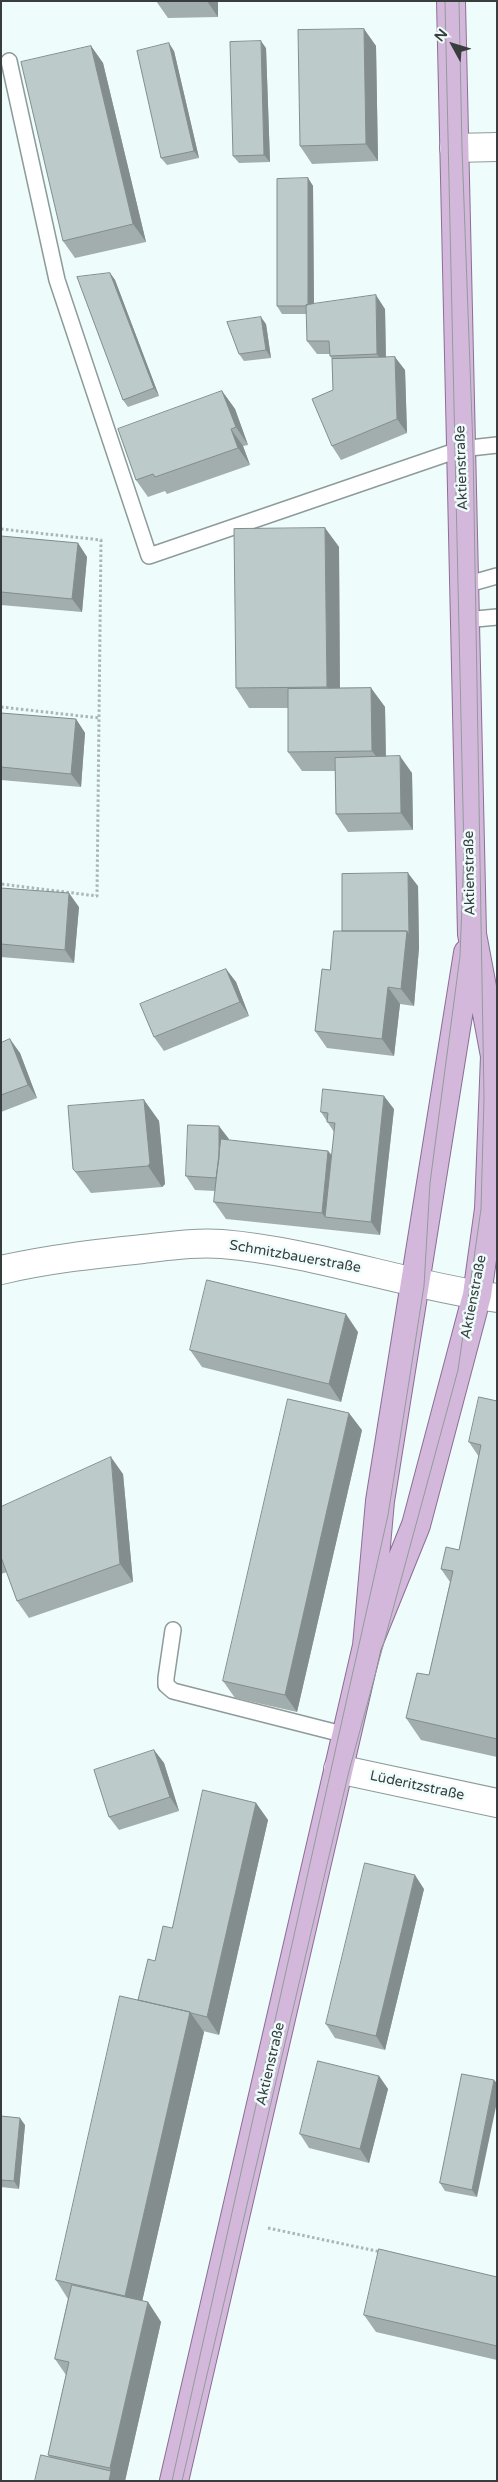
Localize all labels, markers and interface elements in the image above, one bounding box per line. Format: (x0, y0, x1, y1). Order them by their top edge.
north arrow (428, 20, 478, 70)
text: N (431, 26, 451, 45)
street label: Aktienstraße (452, 425, 472, 511)
street label: Aktienstraße (461, 830, 479, 916)
street label: Schmitzbauerstraße (228, 1237, 362, 1277)
street label: Aktienstraße (458, 1254, 490, 1340)
street label: Lüderitzstraße (368, 1768, 466, 1804)
street label: Aktienstraße (253, 2021, 289, 2107)

